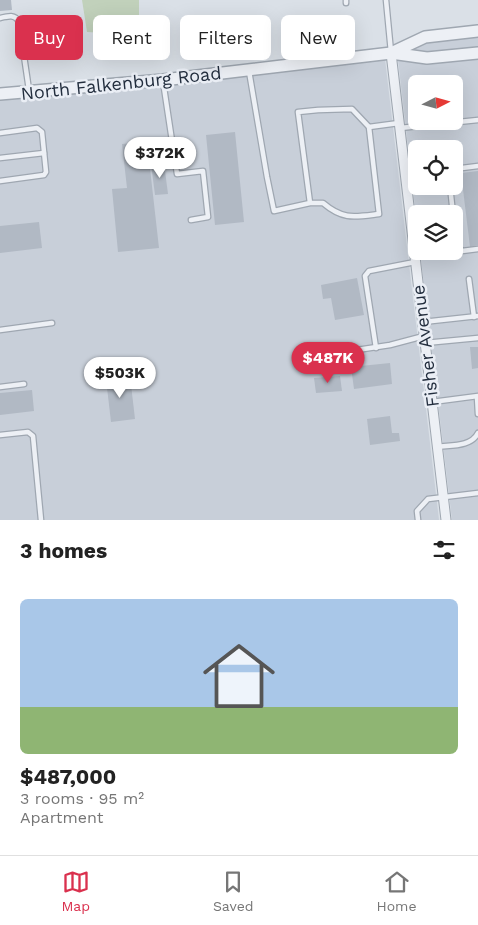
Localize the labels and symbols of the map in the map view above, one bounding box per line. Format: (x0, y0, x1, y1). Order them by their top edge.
street label: North Falkenburg Road (20, 62, 222, 104)
north arrow (408, 75, 462, 130)
pin: $372K (125, 136, 195, 179)
street label: Fisher Avenue (407, 284, 443, 408)
pin: $487K (293, 342, 363, 384)
pin: $503K (85, 356, 155, 399)

